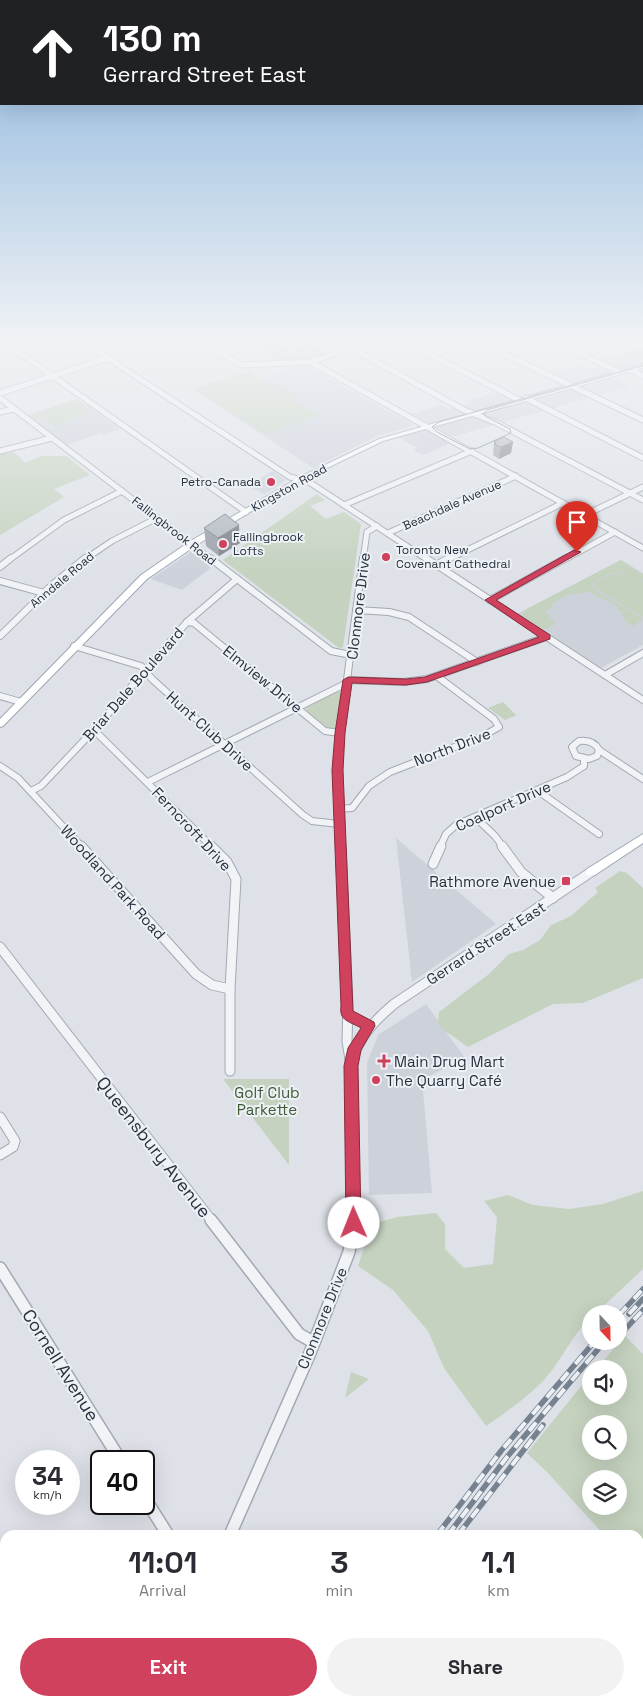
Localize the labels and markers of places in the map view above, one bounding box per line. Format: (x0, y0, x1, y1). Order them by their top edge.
place label: Petro-Canada (181, 474, 261, 490)
marker: Petro-Canada (265, 476, 277, 488)
pin (556, 501, 598, 552)
place label: Fallingbrook Lofts (233, 529, 304, 559)
marker: Fallingbrook Lofts (217, 538, 229, 550)
place label: Toronto New Covenant Cathedral (396, 542, 510, 572)
marker: Toronto New Covenant Cathedral (380, 551, 392, 563)
place label: Rathmore Avenue (429, 872, 556, 891)
marker: Rathmore Avenue (560, 875, 572, 887)
place label: Main Drug Mart (394, 1052, 505, 1071)
marker: Main Drug Mart (378, 1055, 390, 1067)
place label: The Quarry Café (386, 1071, 502, 1090)
marker: The Quarry Café (370, 1074, 382, 1086)

